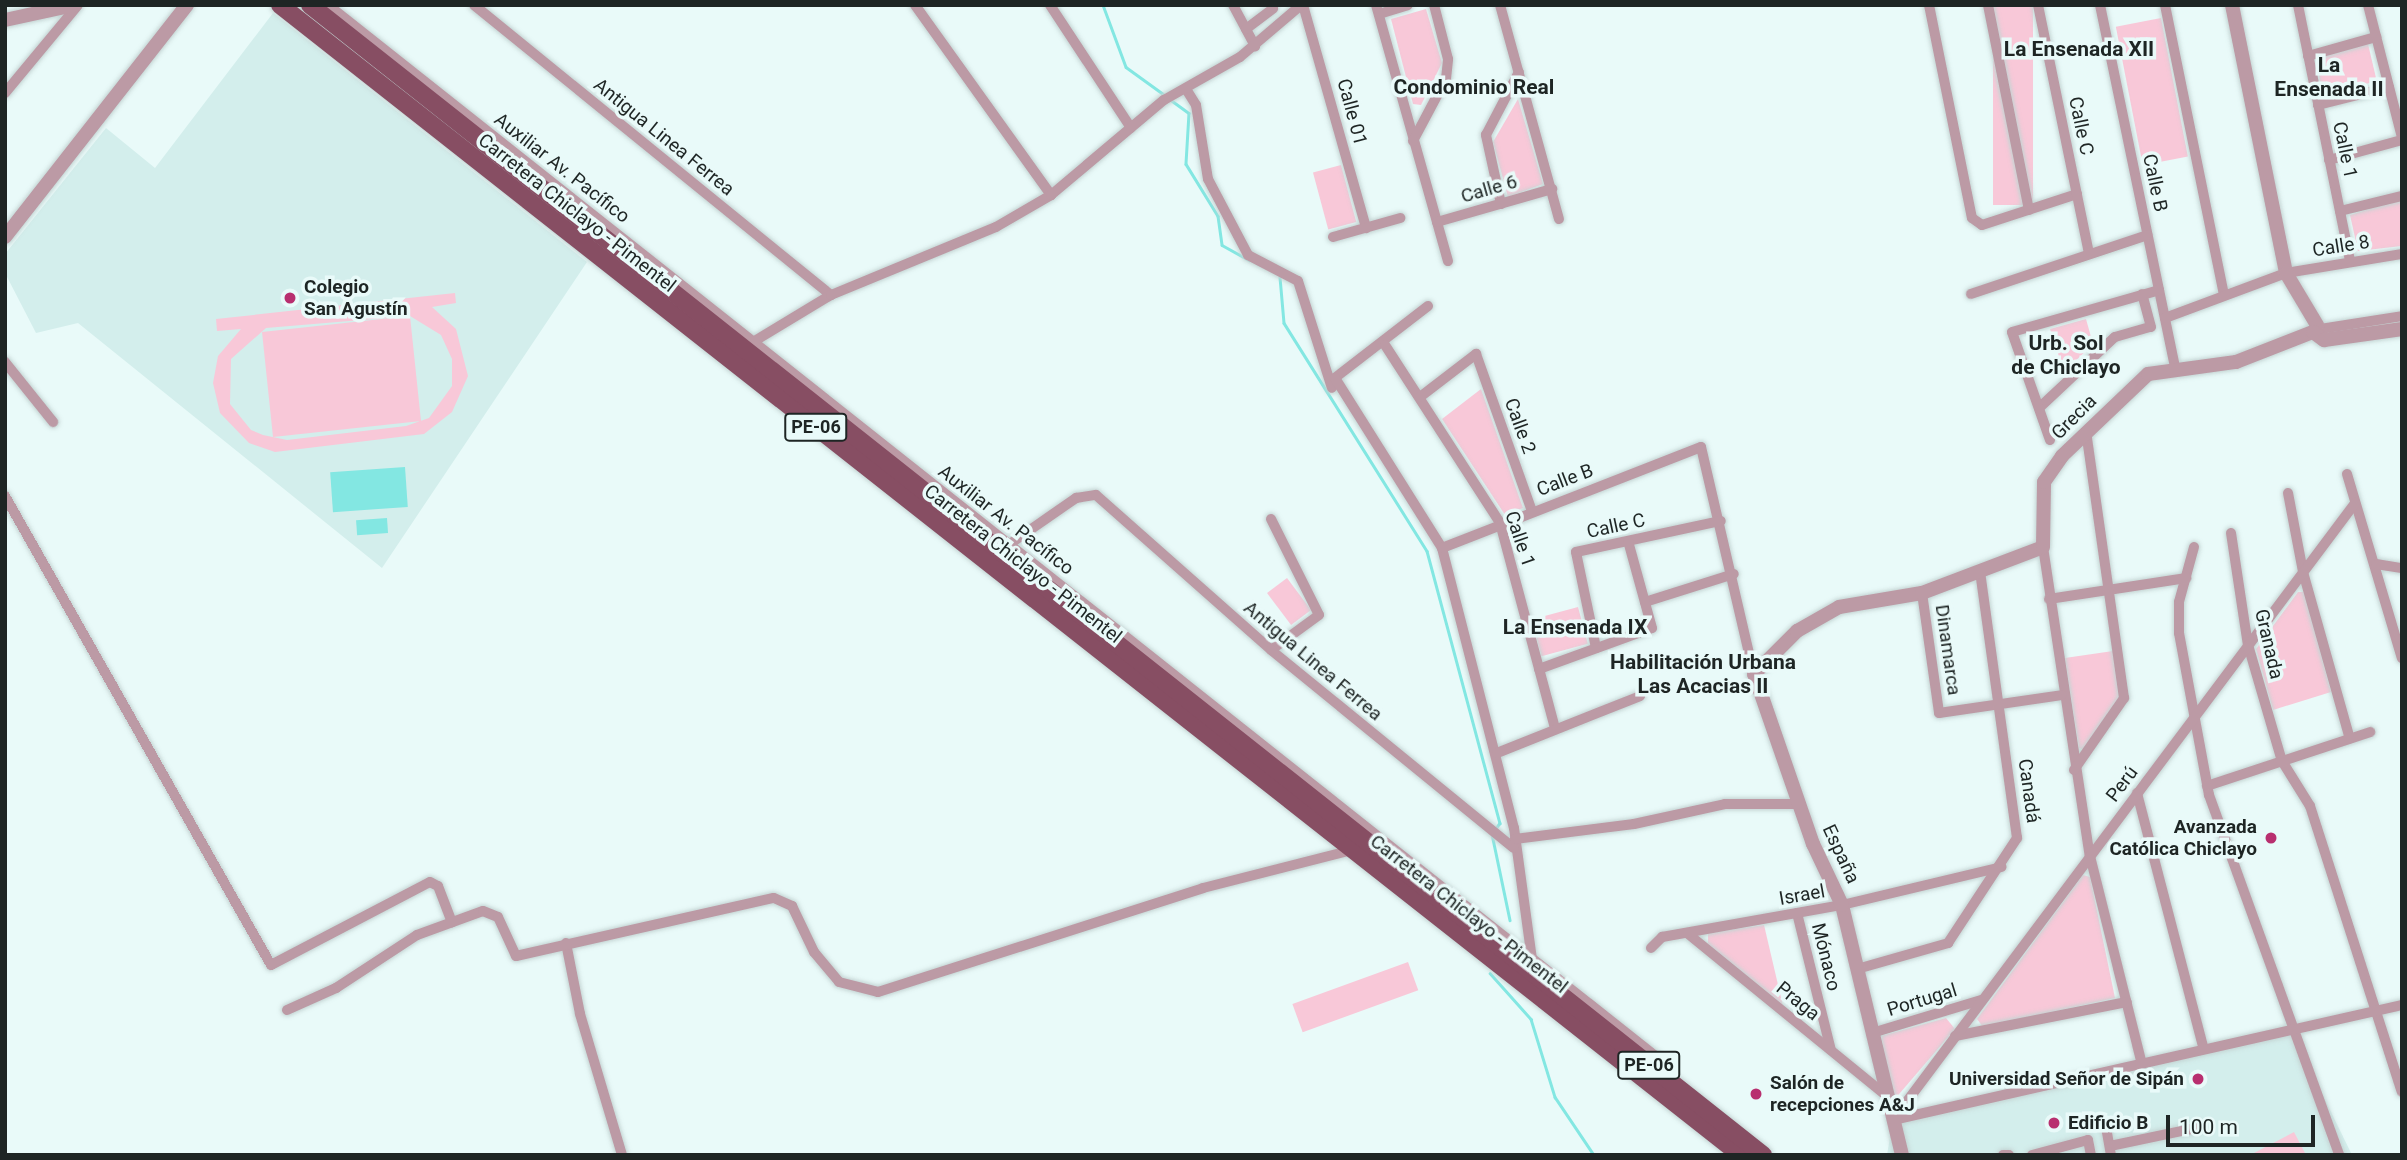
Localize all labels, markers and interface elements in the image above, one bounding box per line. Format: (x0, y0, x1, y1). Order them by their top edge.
district label: La Ensenada XII (2004, 36, 2154, 62)
district label: La Ensenada II (2274, 52, 2384, 102)
street label: Antigua Linea Ferrea (589, 73, 739, 201)
district label: Condominio Real (1394, 74, 1554, 100)
street label: Calle 01 (1332, 76, 1372, 148)
street label: Calle C (2064, 95, 2098, 157)
street label: Auxiliar Av. Pacífico (490, 108, 634, 228)
street label: Calle 1 (2328, 120, 2362, 180)
street label: Carretera Chiclayo - Pimentel (474, 129, 680, 297)
street label: Calle B (2138, 152, 2172, 214)
street label: Calle 6 (1458, 170, 1520, 208)
street label: Calle 8 (2311, 230, 2371, 262)
place label: Colegio San Agustín (304, 276, 408, 320)
marker: Colegio San Agustín (282, 290, 298, 306)
district label: Urb. Sol de Chiclayo (2011, 330, 2121, 380)
street label: Grecia (2047, 390, 2101, 444)
street label: Calle 2 (1499, 395, 1541, 457)
road number: PE-06 (783, 412, 849, 442)
street label: Calle B (1534, 459, 1596, 501)
street label: Auxiliar Av. Pacífico (934, 460, 1078, 580)
street label: Carretera Chiclayo - Pimentel (920, 480, 1126, 648)
street label: Calle 1 (1500, 508, 1540, 570)
street label: Calle C (1585, 509, 1647, 543)
street label: Antigua Linea Ferrea (1239, 596, 1387, 726)
street label: Dinamarca (1930, 603, 1966, 697)
street label: Granada (2250, 607, 2288, 681)
district label: La Ensenada IX (1503, 614, 1647, 640)
district label: Habilitación Urbana Las Acacias II (1610, 649, 1796, 699)
street label: Canadá (2013, 757, 2045, 825)
street label: Perú (2101, 762, 2143, 806)
place label: Avanzada Católica Chiclayo (2109, 816, 2257, 860)
street label: España (1817, 821, 1865, 887)
street label: Carretera Chiclayo - Pimentel (1366, 830, 1572, 998)
marker: Avanzada Católica Chiclayo (2263, 830, 2279, 846)
street label: Israel (1777, 880, 1827, 910)
street label: Mónaco (1807, 921, 1845, 993)
street label: Praga (1772, 977, 1824, 1025)
street label: Portugal (1884, 979, 1960, 1021)
road number: PE-06 (1616, 1050, 1682, 1080)
place label: Universidad Señor de Sipán (1949, 1068, 2184, 1090)
marker: Universidad Señor de Sipán (2190, 1071, 2206, 1087)
place label: Salón de recepciones A&J (1770, 1072, 1915, 1116)
marker: Salón de recepciones A&J (1748, 1086, 1764, 1102)
scale bar (2169, 1100, 2318, 1144)
place label: Edificio B (2068, 1112, 2148, 1134)
marker: Edificio B (2046, 1115, 2062, 1131)
text: 100 m (2179, 1115, 2238, 1139)

